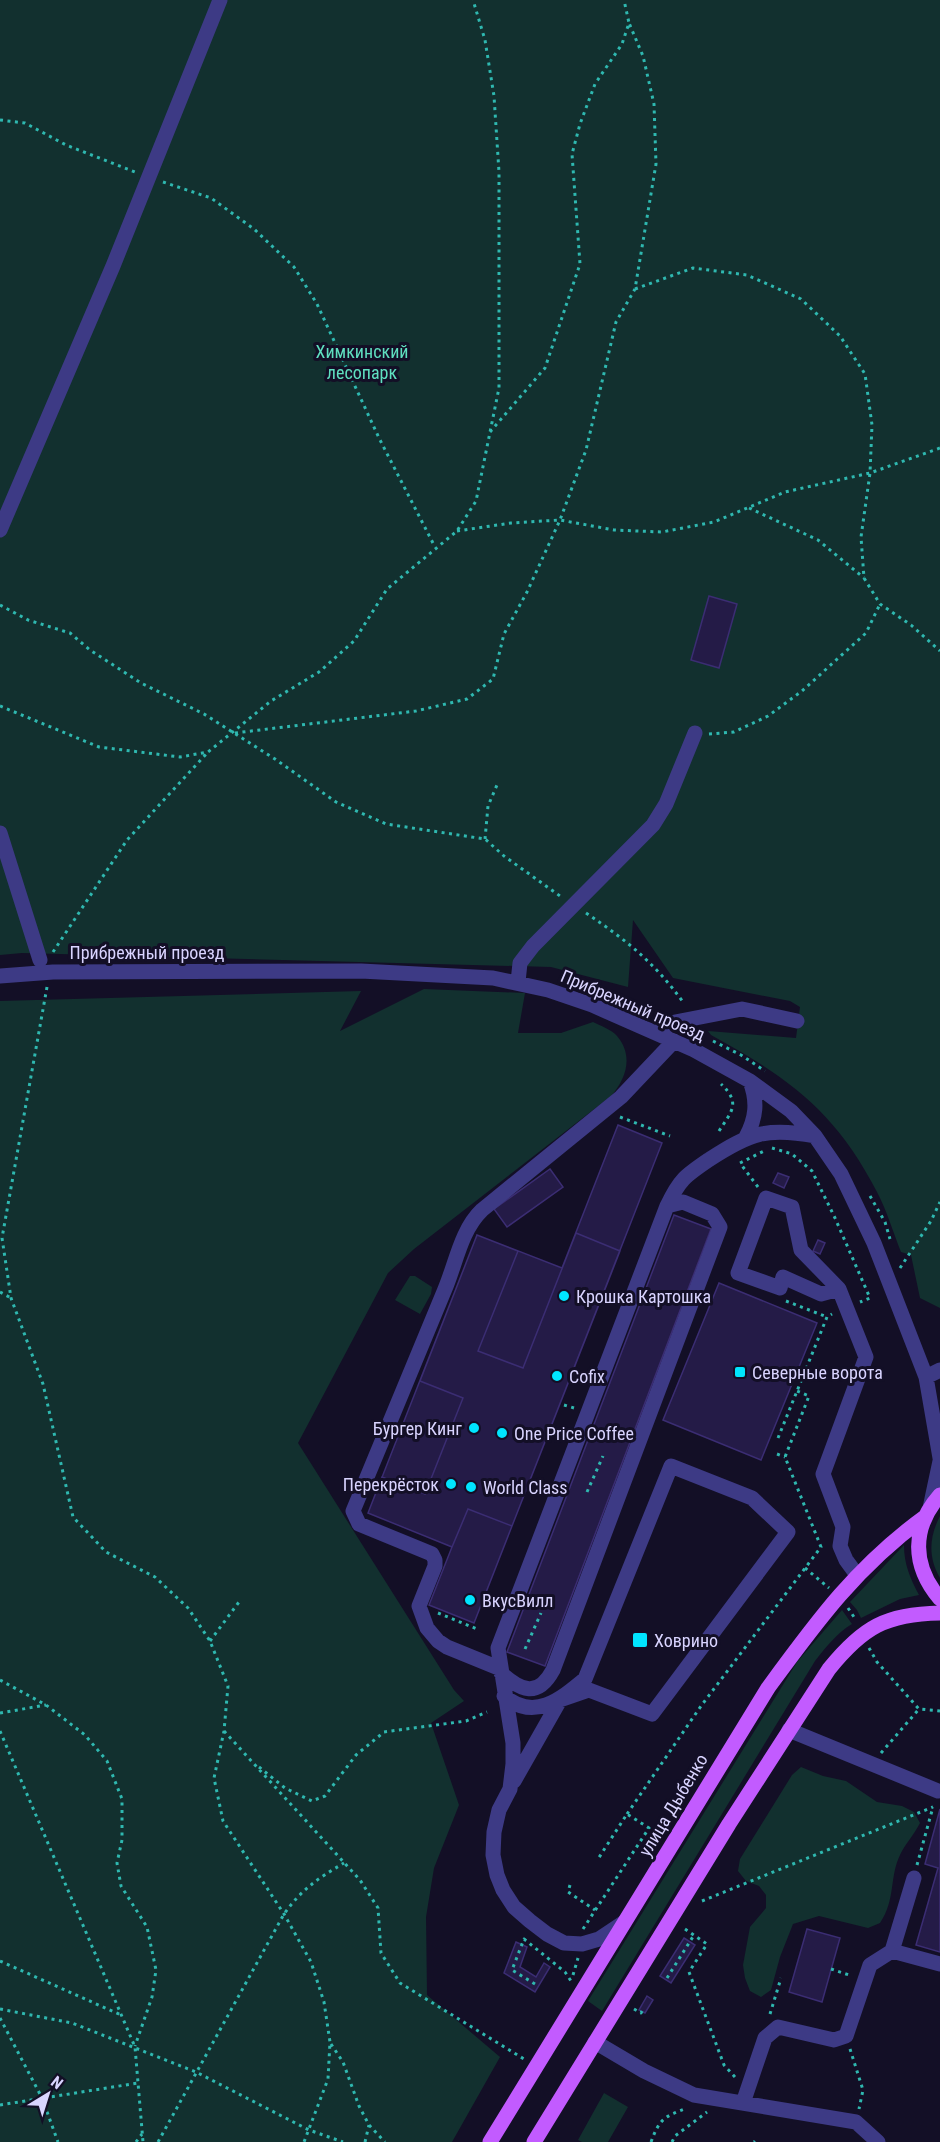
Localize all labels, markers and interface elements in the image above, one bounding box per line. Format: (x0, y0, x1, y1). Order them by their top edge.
park label: Химкинский лесопарк (316, 341, 409, 383)
street label: Прибрежный проезд (70, 942, 225, 963)
street label: Прибрежный проезд (558, 965, 709, 1045)
place label: Крошка Картошка (576, 1286, 711, 1307)
marker: Крошка Картошка (557, 1289, 571, 1303)
place label: Северные ворота (752, 1362, 883, 1383)
marker: Северные ворота (733, 1365, 747, 1379)
place label: Cofix (569, 1366, 605, 1387)
marker: Cofix (550, 1369, 564, 1383)
place label: Бургер Кинг (373, 1418, 462, 1439)
marker: Бургер Кинг (467, 1421, 481, 1435)
place label: One Price Coffee (514, 1423, 634, 1444)
marker: One Price Coffee (495, 1426, 509, 1440)
place label: Перекрёсток (343, 1474, 439, 1495)
marker: Перекрёсток (444, 1477, 458, 1491)
place label: World Class (483, 1477, 568, 1498)
marker: World Class (464, 1480, 478, 1494)
place label: ВкусВилл (482, 1590, 554, 1611)
marker: ВкусВилл (463, 1593, 477, 1607)
place label: Ховрино (654, 1630, 718, 1651)
marker: Ховрино (631, 1631, 649, 1649)
street label: улица Дыбенко (634, 1750, 712, 1860)
north arrow (18, 2064, 78, 2124)
text: N (47, 2072, 67, 2093)

